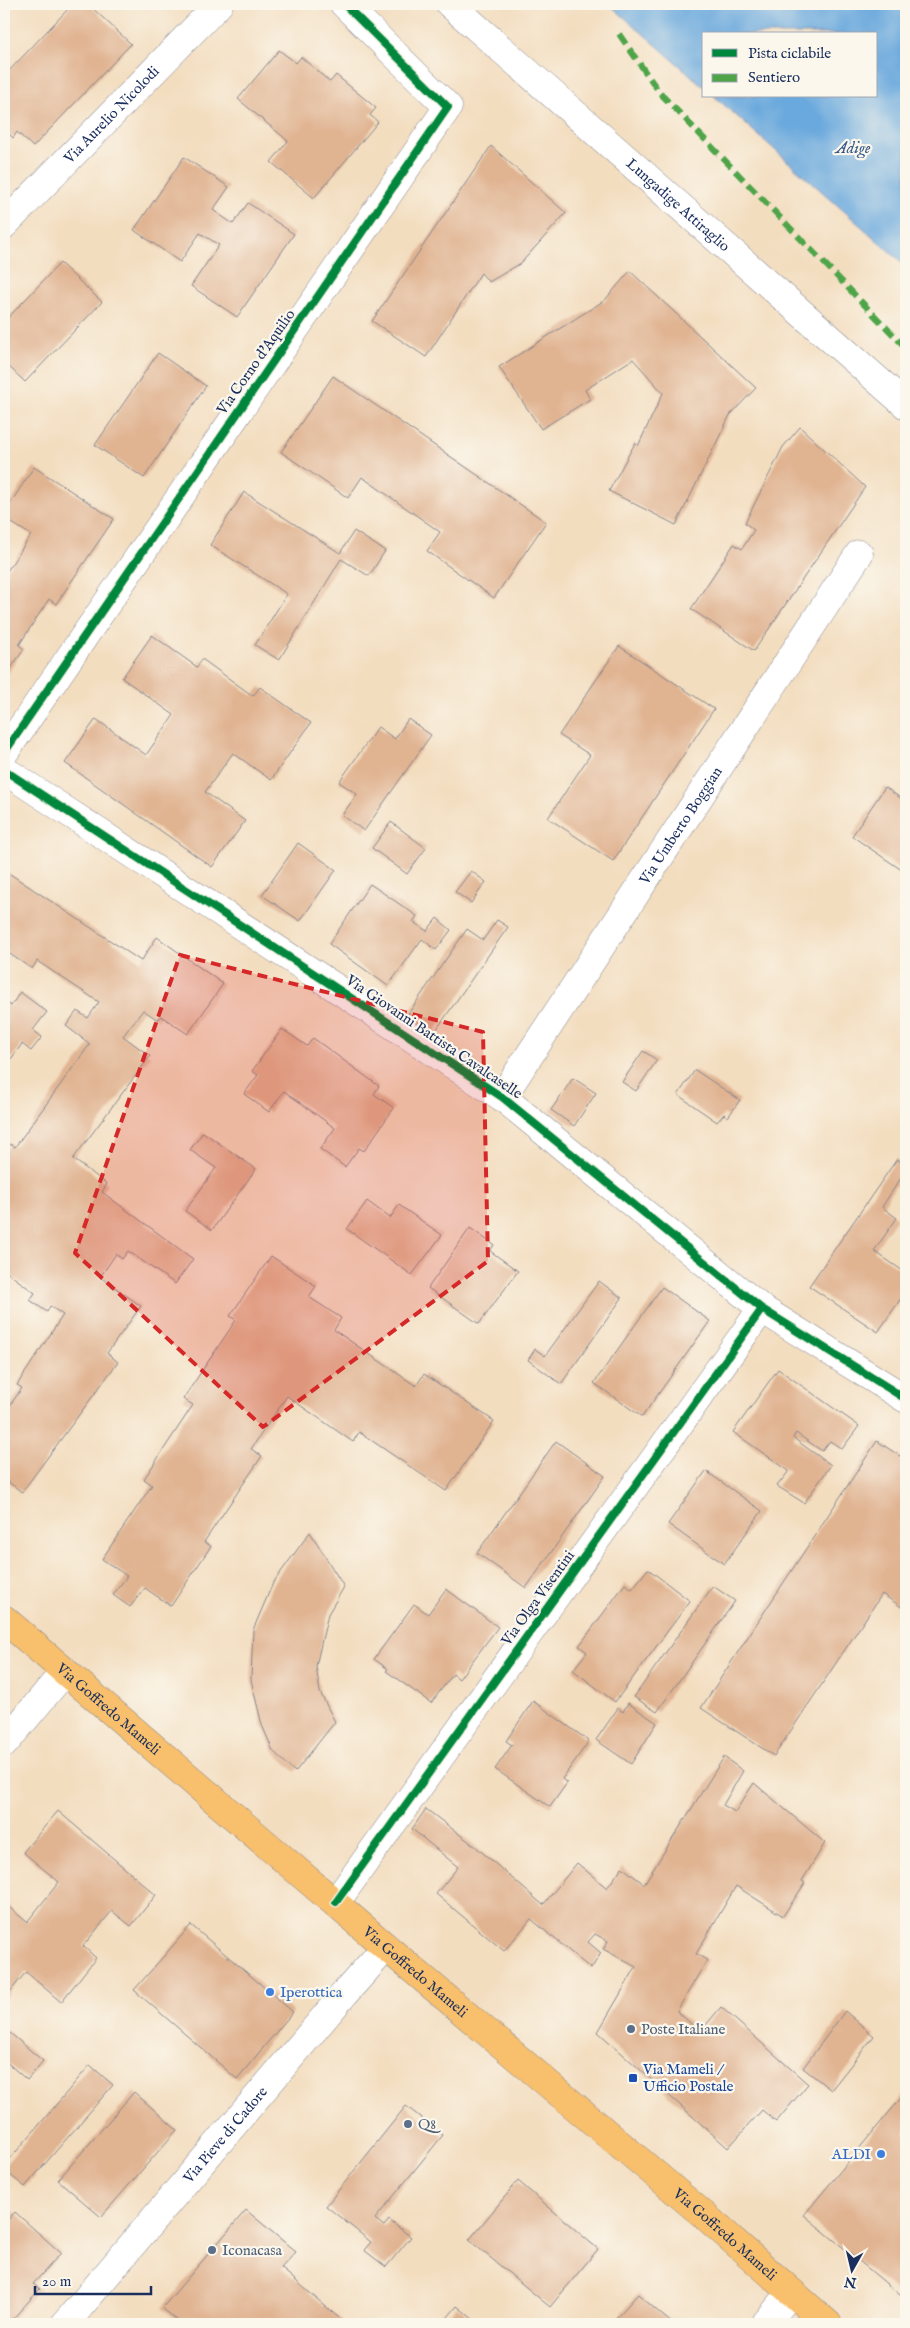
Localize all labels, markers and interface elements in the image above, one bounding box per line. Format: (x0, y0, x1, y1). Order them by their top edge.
legend (702, 32, 878, 98)
text: Pista ciclabile (748, 44, 831, 63)
street label: Via Aurelio Nicolodi (59, 62, 163, 168)
text: Sentiero (748, 68, 800, 87)
water label: Adige (834, 139, 871, 159)
street label: Lungadige Attiraglio (622, 154, 734, 256)
street label: Via Corno d'Aquilio (212, 306, 299, 419)
street label: Via Umberto Boggian (634, 763, 726, 889)
street label: Via Giovanni Battista Cavalcaselle (341, 970, 526, 1103)
street label: Via Olga Visentini (496, 1547, 579, 1650)
street label: Via Goffredo Mameli (52, 1658, 165, 1759)
street label: Via Goffredo Mameli (358, 1921, 472, 2021)
place label: Iperottica (280, 1983, 343, 2002)
marker: Iperottica (264, 1986, 276, 1998)
place label: Poste Italiane (641, 2020, 726, 2039)
marker: Poste Italiane (625, 2023, 637, 2035)
place label: Via Mameli / Ufficio Postale (642, 2060, 734, 2096)
marker: Via Mameli / Ufficio Postale (627, 2072, 639, 2084)
street label: Via Pieve di Cadore (178, 2082, 272, 2188)
place label: Q8 (418, 2115, 441, 2134)
marker: Q8 (402, 2118, 414, 2130)
place label: ALDI (831, 2145, 872, 2164)
marker: ALDI (875, 2148, 887, 2160)
street label: Via Goffredo Mameli (669, 2183, 781, 2284)
place label: Iconacasa (222, 2241, 282, 2260)
marker: Iconacasa (206, 2244, 218, 2256)
north arrow (828, 2246, 878, 2296)
scale bar (35, 2263, 151, 2295)
text: 20 m (42, 2272, 72, 2291)
text: N (843, 2272, 859, 2292)

